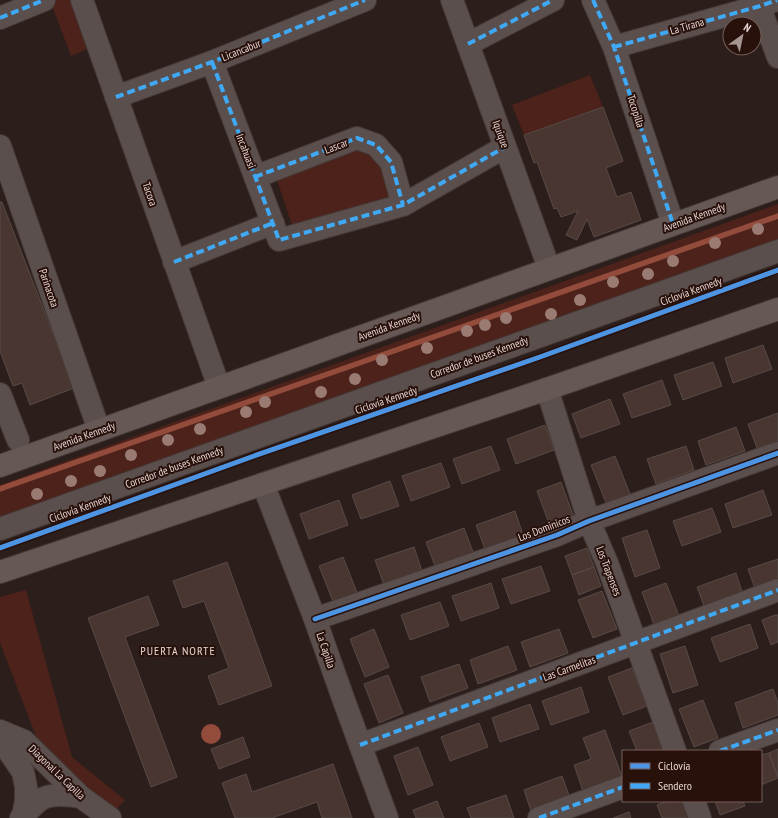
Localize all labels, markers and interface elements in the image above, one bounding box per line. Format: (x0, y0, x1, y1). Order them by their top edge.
street label: La Tirana (668, 14, 706, 38)
north arrow (722, 16, 762, 56)
text: N (741, 20, 754, 35)
street label: Licancabur (219, 36, 263, 64)
street label: Tocopilla (624, 93, 648, 129)
street label: Iquique (490, 118, 513, 150)
street label: Incahuasi (233, 132, 259, 170)
street label: Lascar (322, 135, 350, 157)
street label: Tacora (139, 180, 161, 208)
street label: Avenida Kennedy (661, 199, 728, 235)
street label: Parinacota (36, 267, 62, 309)
street label: Ciclovía Kennedy (658, 273, 725, 309)
street label: Avenida Kennedy (356, 308, 423, 344)
street label: Corredor de buses Kennedy (428, 333, 531, 381)
street label: Ciclovía Kennedy (353, 383, 420, 417)
street label: Avenida Kennedy (51, 418, 118, 454)
street label: Corredor de buses Kennedy (123, 443, 226, 491)
street label: Ciclovía Kennedy (47, 490, 114, 526)
street label: Los Dominicos (516, 512, 572, 544)
street label: Los Trapenses (593, 544, 625, 598)
street label: La Capilla (313, 630, 339, 670)
district label: PUERTA NORTE (140, 643, 216, 658)
street label: Las Carmelitas (541, 652, 597, 684)
street label: Diagonal La Capilla (26, 741, 88, 803)
legend (622, 750, 762, 802)
text: Ciclovía (658, 758, 690, 773)
text: Sendero (658, 778, 692, 793)

